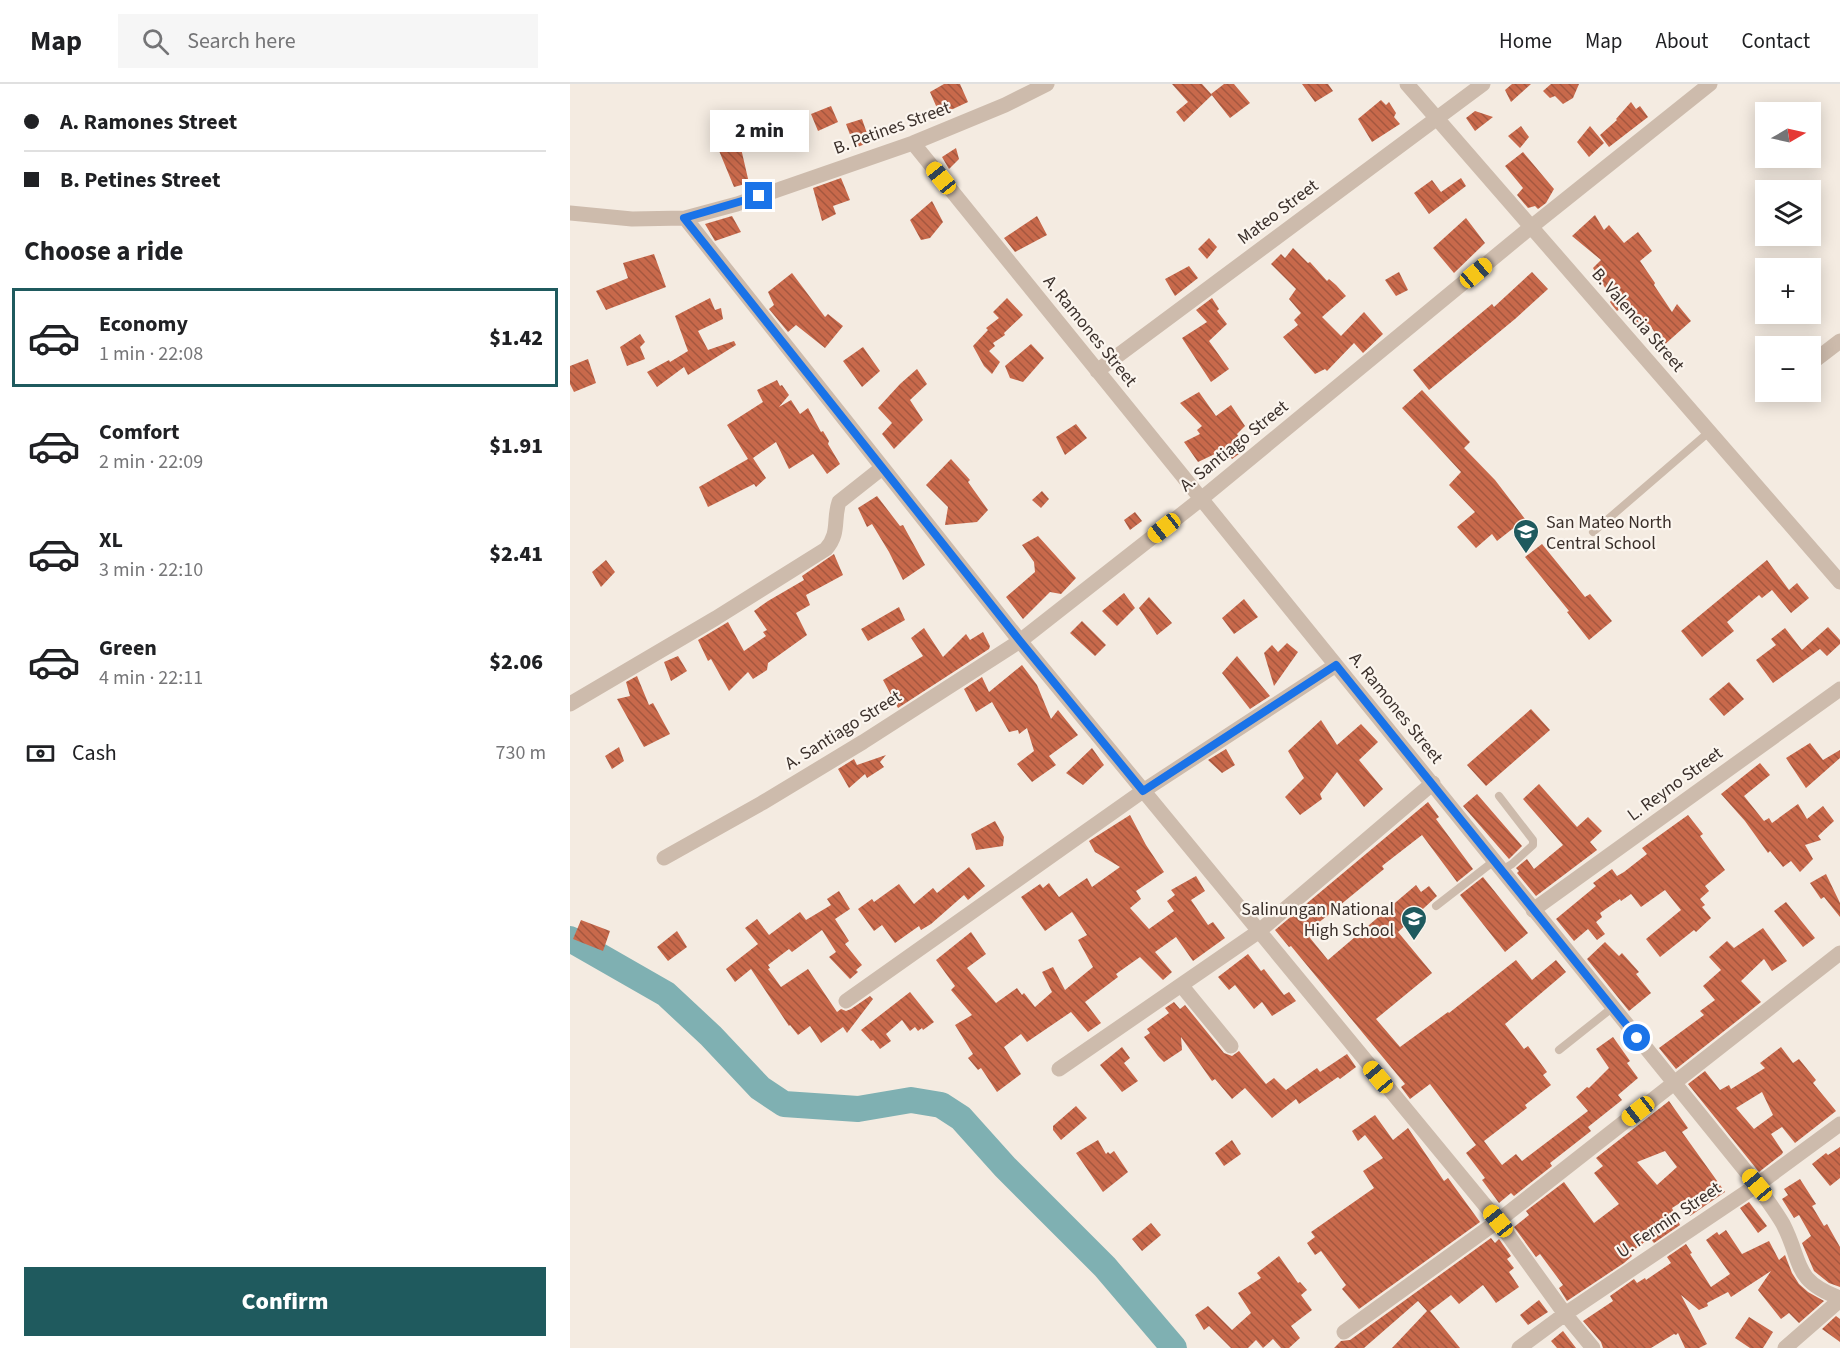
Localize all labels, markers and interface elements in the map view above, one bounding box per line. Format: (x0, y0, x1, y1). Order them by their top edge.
search box (118, 14, 538, 68)
text: Map (30, 21, 82, 61)
icon: search (139, 25, 172, 58)
text: Search here (187, 25, 296, 57)
text: Home (1499, 26, 1552, 56)
text: Map (1585, 26, 1623, 56)
text: About (1656, 26, 1708, 56)
text: Contact (1741, 26, 1810, 56)
street label: B. Petines Street (830, 95, 954, 161)
north arrow (1755, 102, 1821, 168)
map controls (1755, 102, 1821, 402)
text: A. Ramones Street (60, 106, 237, 138)
callout: 2 min (710, 109, 808, 151)
text: 2 min (735, 117, 784, 145)
car (923, 158, 959, 198)
text: B. Petines Street (60, 164, 220, 196)
street label: Mateo Street (1232, 173, 1324, 251)
button: layers (1755, 180, 1821, 246)
route end (745, 182, 772, 209)
text: Choose a ride (24, 232, 184, 271)
car (1456, 255, 1496, 291)
button: + (1755, 258, 1821, 324)
street label: B. Valencia Street (1586, 263, 1690, 377)
street label: A. Ramones Street (1037, 270, 1143, 392)
text: Economy (99, 308, 188, 340)
icon: car (27, 311, 81, 365)
text: $1.42 (489, 322, 543, 354)
button: − (1755, 336, 1821, 402)
text: 1 min · 22:08 (99, 340, 203, 368)
street label: A. Santiago Street (1174, 394, 1294, 498)
text: Comfort (99, 416, 180, 448)
icon: car (27, 419, 81, 473)
text: $1.91 (489, 430, 543, 462)
text: 2 min · 22:09 (99, 448, 203, 476)
car (1144, 510, 1184, 546)
place label: San Mateo North Central School (1546, 510, 1672, 556)
school or university icon: San Mateo North Central School (1511, 517, 1541, 555)
text: XL (99, 524, 123, 556)
icon: car (27, 527, 81, 581)
text: $2.41 (489, 538, 543, 570)
text: 3 min · 22:10 (99, 556, 203, 584)
text: Green (99, 632, 157, 664)
icon: car (27, 635, 81, 689)
text: $2.06 (489, 646, 543, 678)
street label: A. Ramones Street (1343, 647, 1449, 769)
text: 4 min · 22:11 (99, 664, 203, 692)
street label: A. Santiago Street (780, 684, 906, 776)
icon: cash (24, 737, 57, 770)
text: Cash (72, 737, 117, 769)
text: 730 m (496, 739, 546, 767)
street label: L. Reyno Street (1622, 741, 1728, 827)
place label: Salinungan National High School (1241, 897, 1394, 943)
school or university icon: Salinungan National High School (1399, 904, 1429, 942)
route start (1623, 1024, 1650, 1051)
car (1360, 1057, 1396, 1097)
car (1618, 1093, 1658, 1129)
car (1739, 1165, 1775, 1205)
street label: U. Fermin Street (1612, 1176, 1726, 1264)
car (1480, 1201, 1516, 1241)
button: Confirm (24, 1267, 546, 1336)

